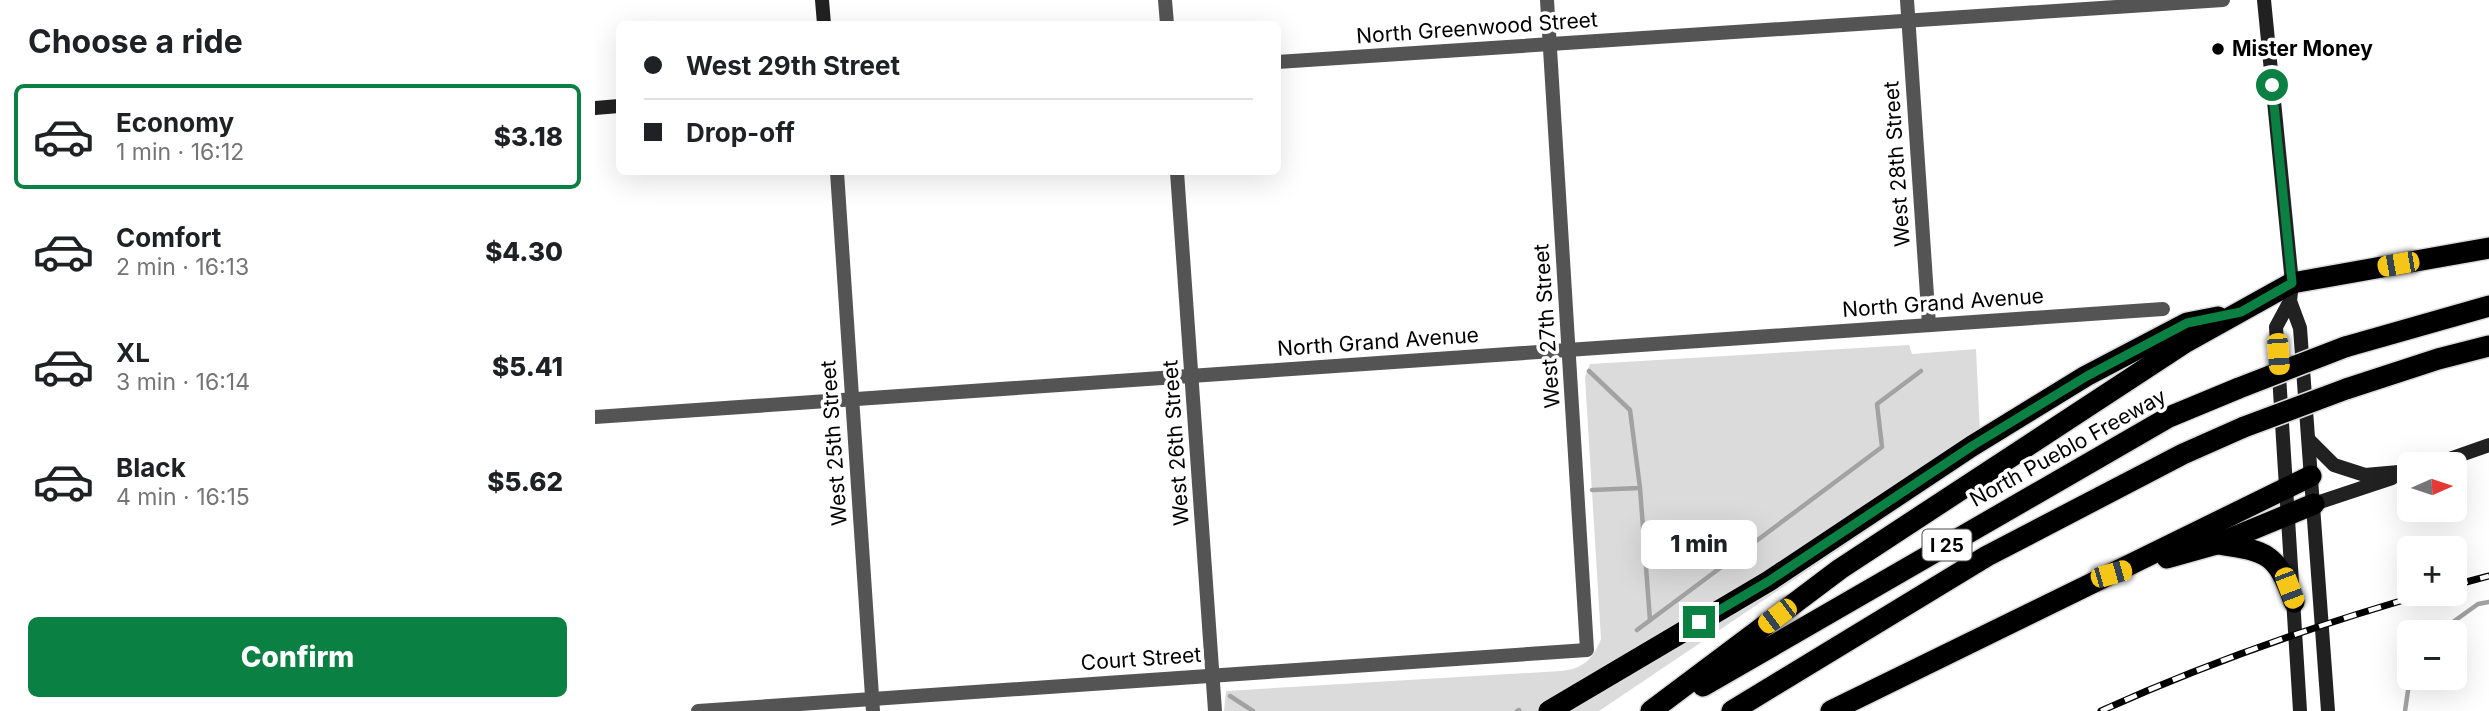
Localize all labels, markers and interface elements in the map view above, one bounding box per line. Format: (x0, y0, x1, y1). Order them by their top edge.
street label: North Greenwood Street (1355, 7, 1599, 48)
text: Choose a ride (28, 22, 243, 61)
place label: Mister Money (2232, 36, 2373, 61)
marker: Mister Money (2210, 41, 2226, 57)
text: West 29th Street (686, 50, 900, 81)
route start (2256, 69, 2288, 101)
street label: West 28th Street (1878, 80, 1915, 248)
icon: car (32, 105, 95, 168)
text: Economy (116, 107, 234, 138)
text: Drop-off (686, 117, 795, 148)
text: $3.18 (494, 121, 563, 152)
text: 1 min · 16:12 (116, 138, 244, 166)
icon: car (32, 220, 95, 283)
text: Comfort (116, 222, 221, 253)
text: $4.30 (485, 236, 563, 267)
street label: West 27th Street (1528, 243, 1565, 409)
car (2376, 250, 2421, 278)
text: 2 min · 16:13 (116, 253, 249, 281)
street label: North Grand Avenue (1841, 283, 2045, 322)
street label: North Grand Avenue (1276, 322, 1480, 361)
car (2267, 332, 2290, 376)
icon: car (32, 335, 95, 398)
text: XL (116, 337, 150, 368)
text: $5.41 (492, 351, 563, 382)
street label: West 25th Street (815, 359, 852, 527)
street label: West 26th Street (1157, 359, 1194, 527)
text: 3 min · 16:14 (116, 368, 250, 396)
street label: North Pueblo Freeway (1965, 383, 2170, 512)
icon: car (32, 450, 95, 513)
text: Black (116, 452, 186, 483)
north arrow (2397, 452, 2467, 522)
map controls (2397, 452, 2467, 690)
text: $5.62 (487, 466, 563, 497)
text: 4 min · 16:15 (116, 483, 250, 511)
callout: 1 min (1641, 520, 1757, 570)
text: 1 min (1670, 530, 1728, 558)
road number: I 25 (1923, 530, 1971, 560)
button: + (2397, 536, 2467, 606)
car (2088, 558, 2135, 590)
car (2272, 565, 2307, 611)
car (1754, 595, 1801, 637)
route end (1683, 606, 1715, 638)
button: Confirm (28, 617, 567, 697)
button: − (2397, 620, 2467, 690)
street label: Court Street (1080, 642, 1202, 675)

